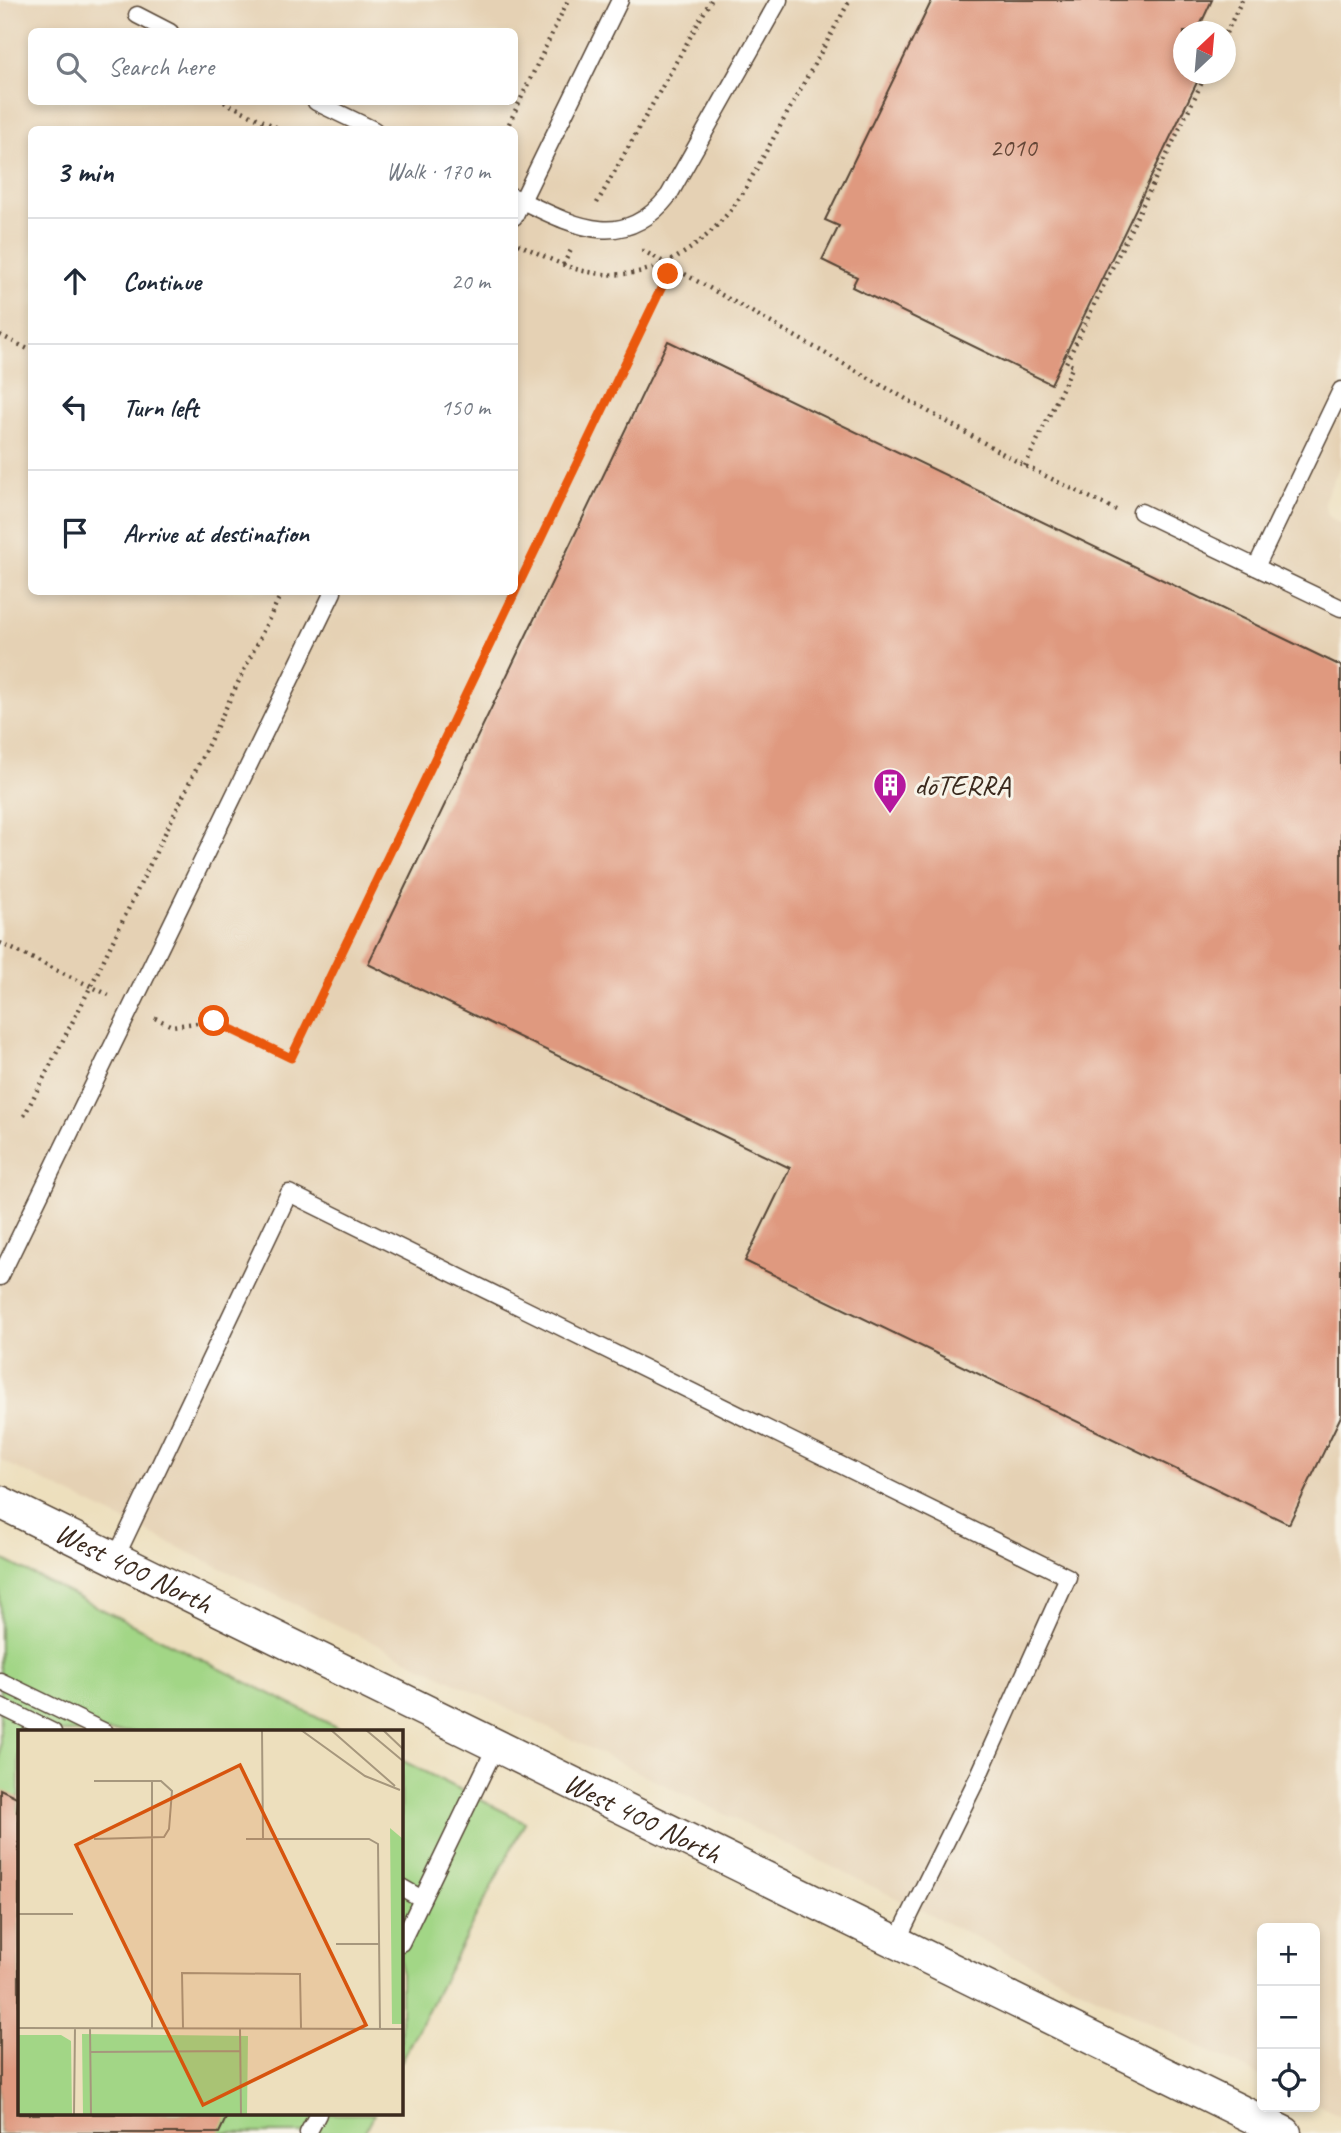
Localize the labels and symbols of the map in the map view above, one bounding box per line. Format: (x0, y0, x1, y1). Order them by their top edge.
north arrow (1173, 21, 1236, 84)
house number: 2010 (990, 131, 1039, 164)
route end (652, 258, 683, 289)
building icon: dōTERRA (871, 766, 909, 815)
place label: dōTERRA (914, 766, 1011, 804)
route start (198, 1005, 229, 1036)
street label: West 400 North (49, 1513, 219, 1622)
inset map (18, 1730, 402, 2116)
street label: West 400 North (558, 1763, 728, 1872)

